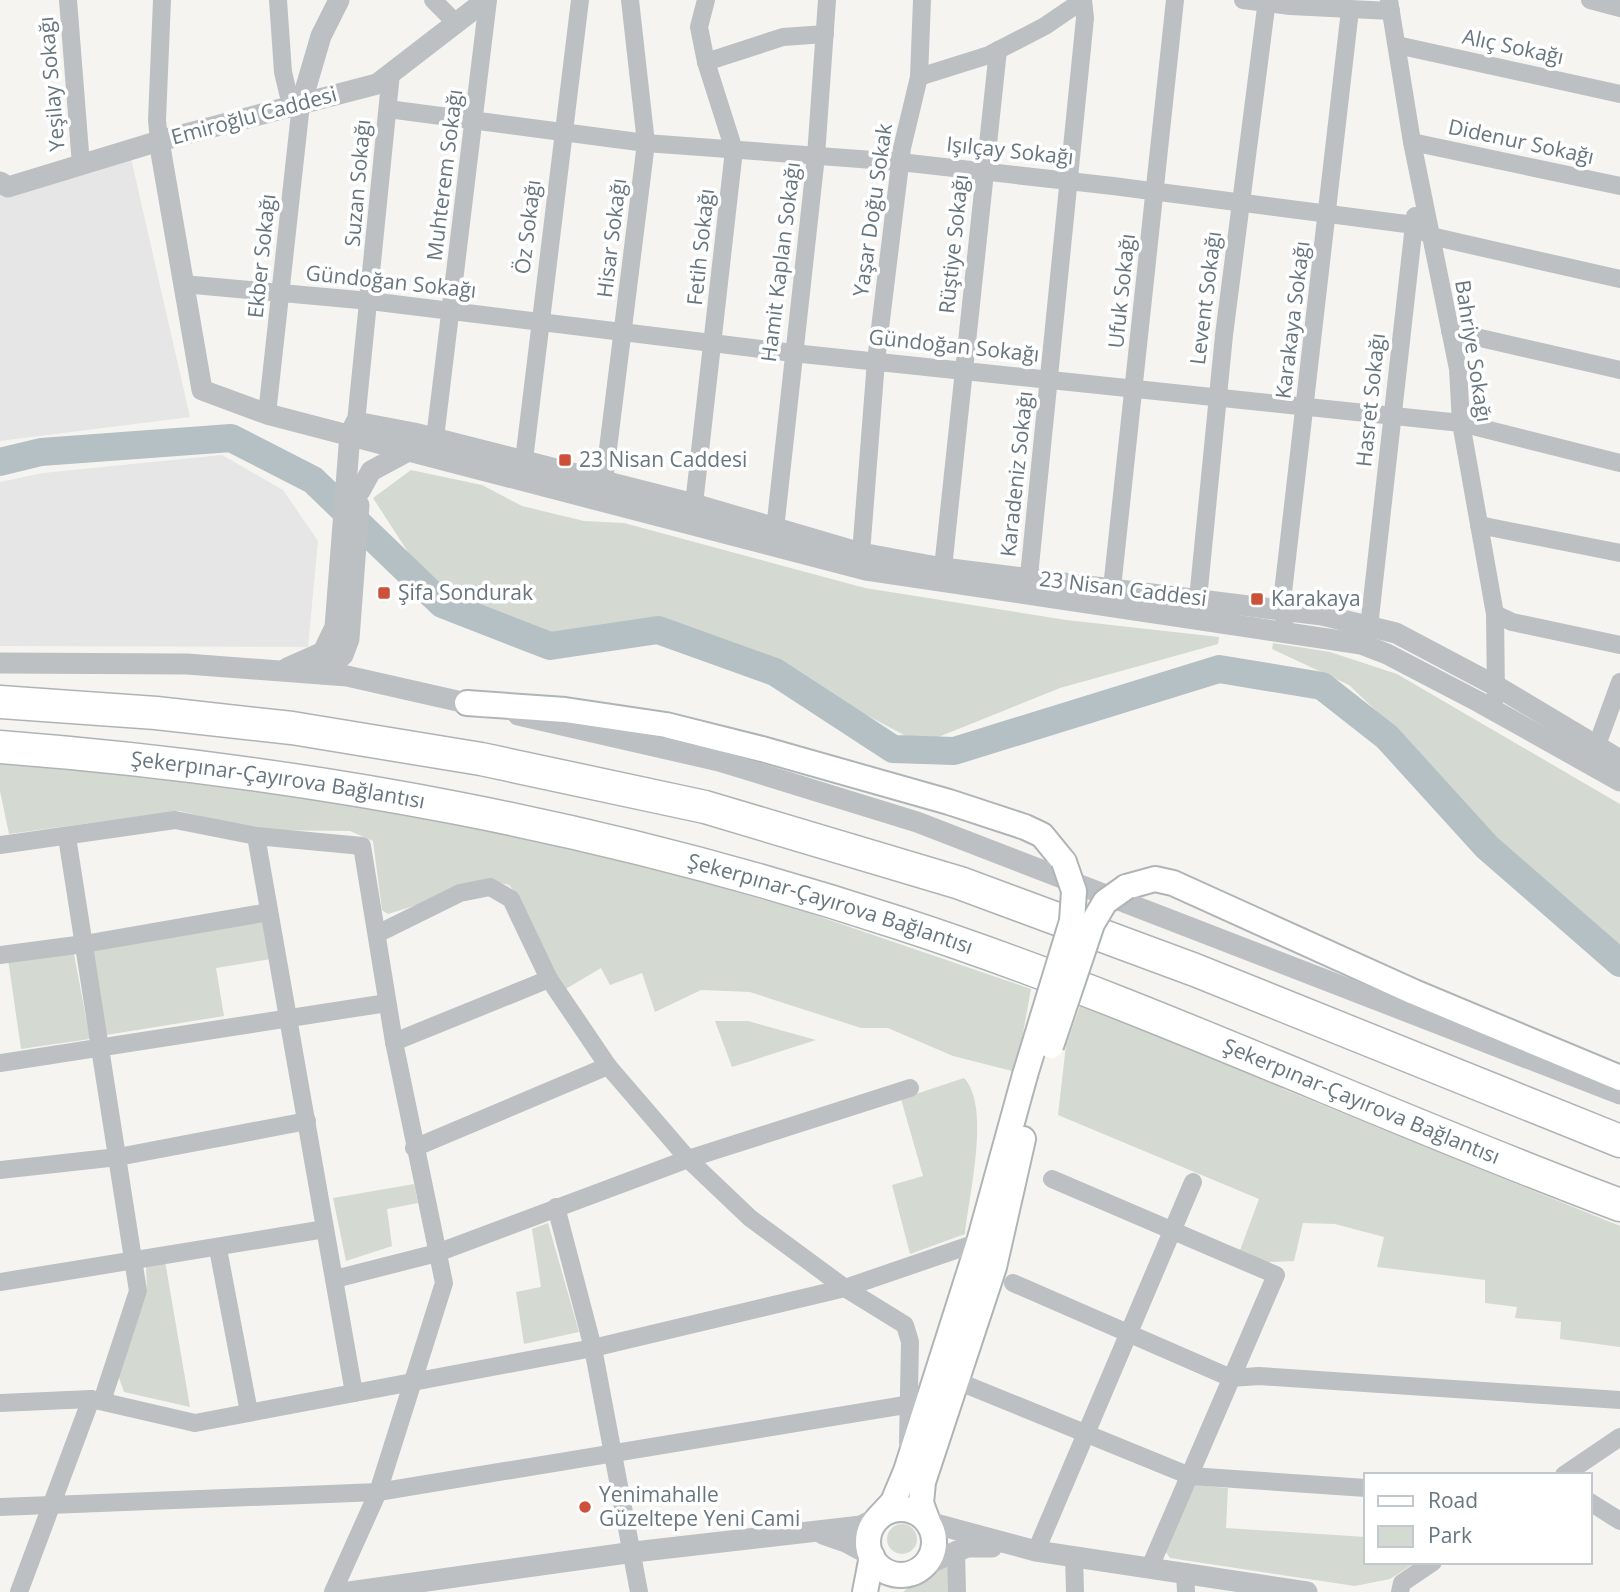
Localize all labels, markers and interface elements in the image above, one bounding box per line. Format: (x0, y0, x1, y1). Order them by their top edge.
street label: Yeşilay Sokağı (31, 15, 71, 153)
street label: Alıç Sokağı (1460, 22, 1566, 70)
street label: Emiroğlu Caddesi (168, 79, 340, 151)
street label: Muhterem Sokağı (420, 87, 468, 262)
street label: Didenur Sokağı (1446, 112, 1597, 170)
street label: Suzan Sokağı (337, 118, 377, 248)
street label: Yaşar Doğu Sokak (846, 121, 898, 298)
street label: Işılçay Sokağı (945, 129, 1075, 171)
street label: Hamit Kaplan Sokağı (754, 160, 806, 363)
street label: Rüştiye Sokağı (932, 173, 974, 315)
street label: Hisar Sokağı (590, 177, 632, 299)
street label: Öz Sokağı (507, 178, 547, 276)
street label: Fetih Sokağı (680, 187, 720, 307)
street label: Ekber Sokağı (241, 192, 281, 319)
street label: Levent Sokağı (1183, 229, 1227, 366)
street label: Ufuk Sokağı (1101, 232, 1141, 350)
street label: Karakaya Sokağı (1268, 239, 1316, 400)
street label: Gündoğan Sokağı (304, 258, 478, 304)
street label: Bahriye Sokağı (1449, 278, 1499, 424)
street label: Gündoğan Sokağı (867, 322, 1041, 368)
street label: Hasret Sokağı (1349, 332, 1391, 468)
street label: Karadeniz Sokağı (993, 390, 1039, 558)
place label: 23 Nisan Caddesi (579, 445, 747, 473)
marker: 23 Nisan Caddesi (557, 452, 573, 468)
street label: 23 Nisan Caddesi (1038, 564, 1208, 612)
place label: Şifa Sondurak (398, 578, 533, 606)
place label: Karakaya (1271, 584, 1361, 612)
marker: Şifa Sondurak (376, 585, 392, 601)
marker: Karakaya (1249, 591, 1265, 607)
street label: Şekerpınar-Çayırova Bağlantısı (129, 744, 428, 815)
street label: Şekerpınar-Çayırova Bağlantısı (685, 846, 977, 960)
street label: Şekerpınar-Çayırova Bağlantısı (1219, 1031, 1504, 1170)
legend (1364, 1473, 1592, 1564)
place label: Yenimahalle Güzeltepe Yeni Cami (599, 1480, 800, 1532)
text: Road (1428, 1486, 1478, 1514)
marker: Yenimahalle Güzeltepe Yeni Cami (577, 1499, 593, 1515)
text: Park (1428, 1521, 1472, 1549)

